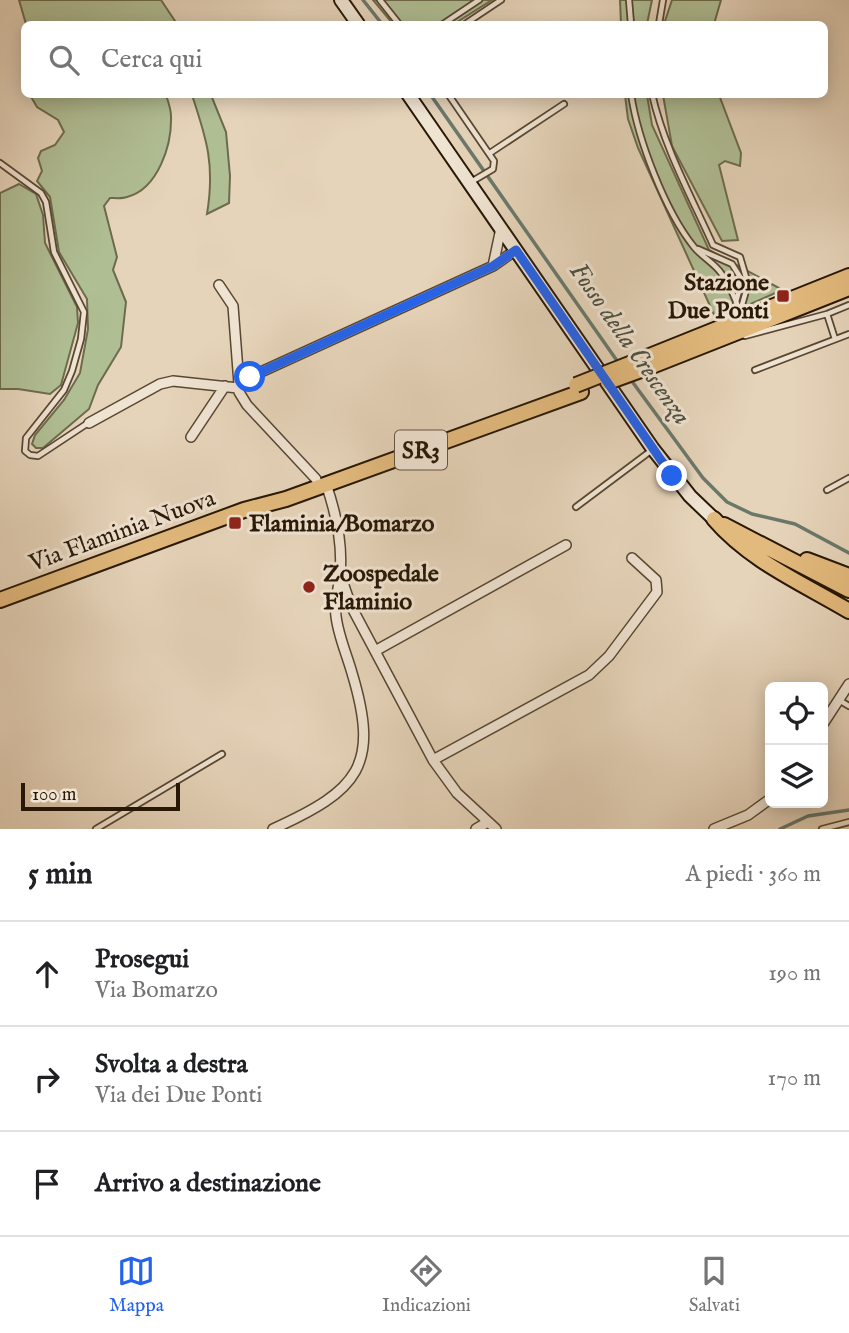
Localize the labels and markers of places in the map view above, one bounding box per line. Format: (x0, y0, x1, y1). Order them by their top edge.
place label: Stazione Due Ponti (667, 268, 770, 327)
marker: Stazione Due Ponti (775, 288, 791, 304)
place label: Flaminia/Bomarzo (249, 509, 435, 540)
marker: Flaminia/Bomarzo (227, 515, 243, 531)
place label: Zoospedale Flaminio (323, 559, 439, 618)
marker: Zoospedale Flaminio (301, 579, 317, 595)

